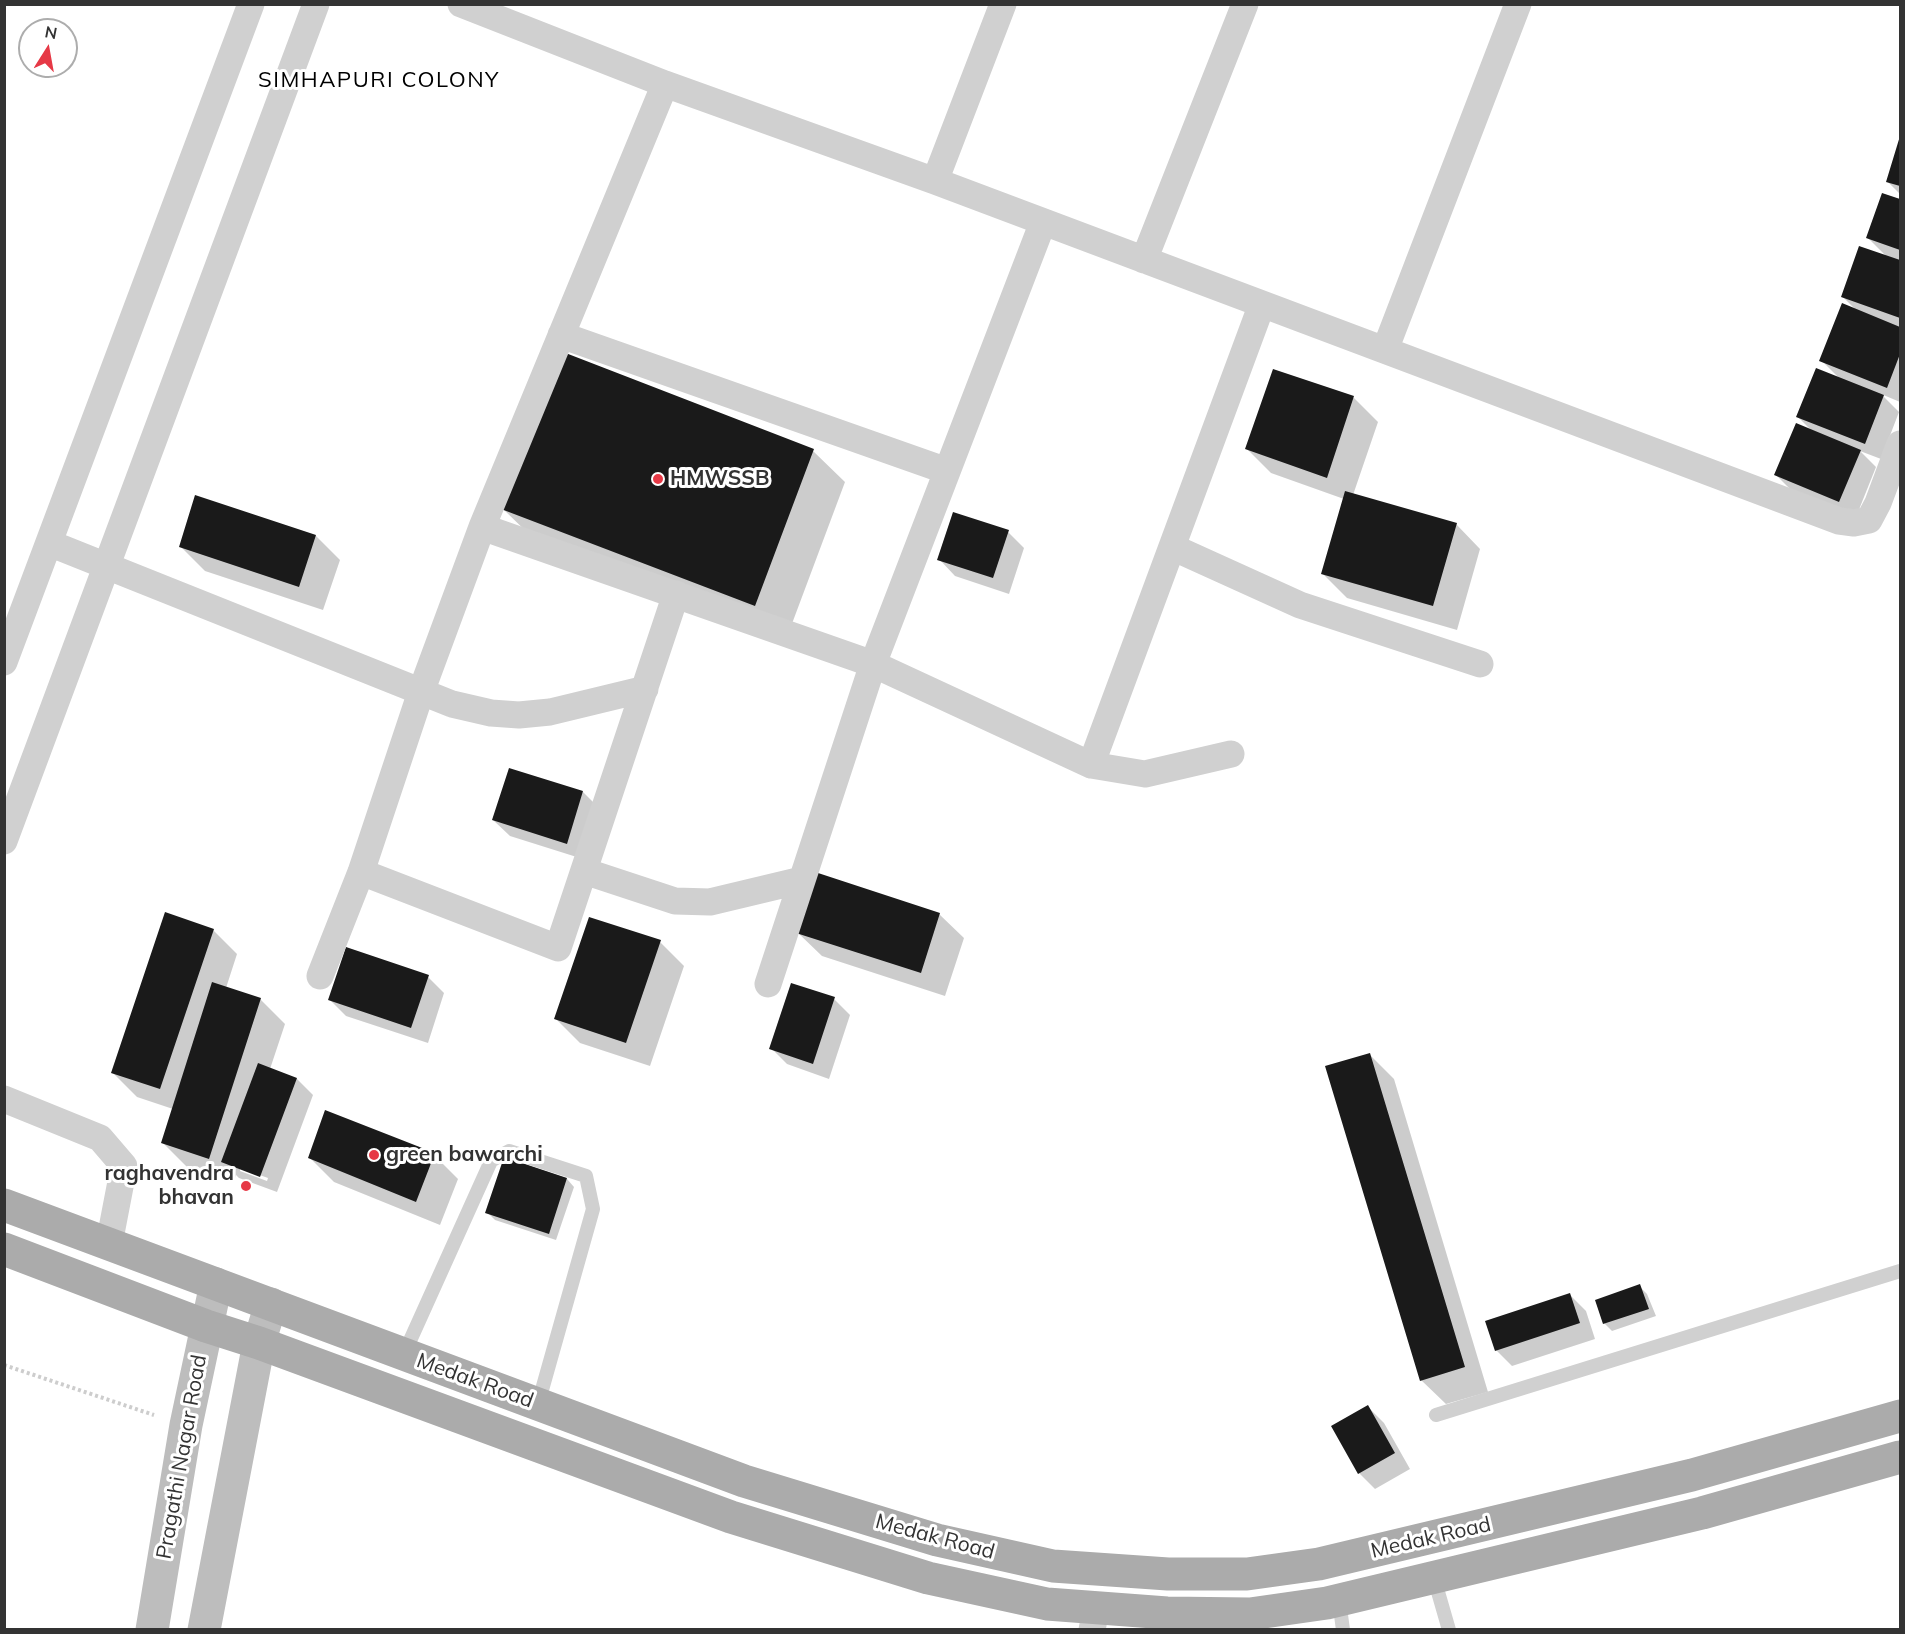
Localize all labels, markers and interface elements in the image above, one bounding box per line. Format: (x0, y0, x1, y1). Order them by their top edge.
north arrow (18, 18, 78, 78)
text: N (43, 21, 59, 43)
district label: SIMHAPURI COLONY (258, 67, 500, 93)
place label: HMWSSB (670, 466, 769, 492)
marker: HMWSSB (651, 472, 665, 486)
place label: green bawarchi (386, 1142, 543, 1168)
marker: green bawarchi (367, 1148, 381, 1162)
place label: raghavendra bhavan (105, 1161, 234, 1211)
marker: raghavendra bhavan (239, 1179, 253, 1193)
street label: Medak Road (413, 1348, 537, 1414)
street label: Pragathi Nagar Road (152, 1353, 212, 1561)
street label: Medak Road (873, 1509, 997, 1565)
street label: Medak Road (1369, 1512, 1493, 1564)

